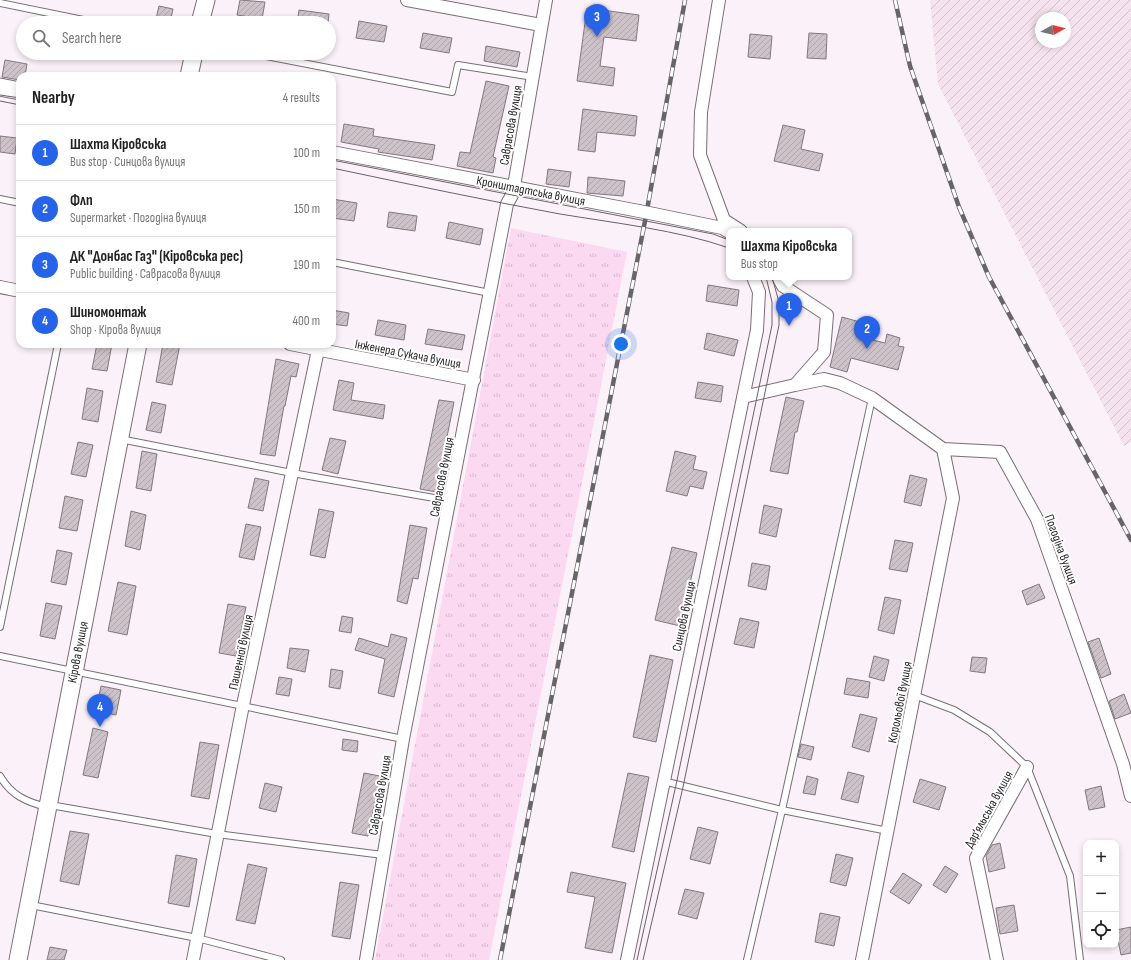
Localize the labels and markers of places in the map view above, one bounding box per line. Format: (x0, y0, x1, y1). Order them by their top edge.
pin: 3 (584, 4, 610, 37)
pin: 1 (776, 293, 802, 326)
pin: 2 (854, 316, 880, 349)
pin: 4 (87, 694, 113, 727)

